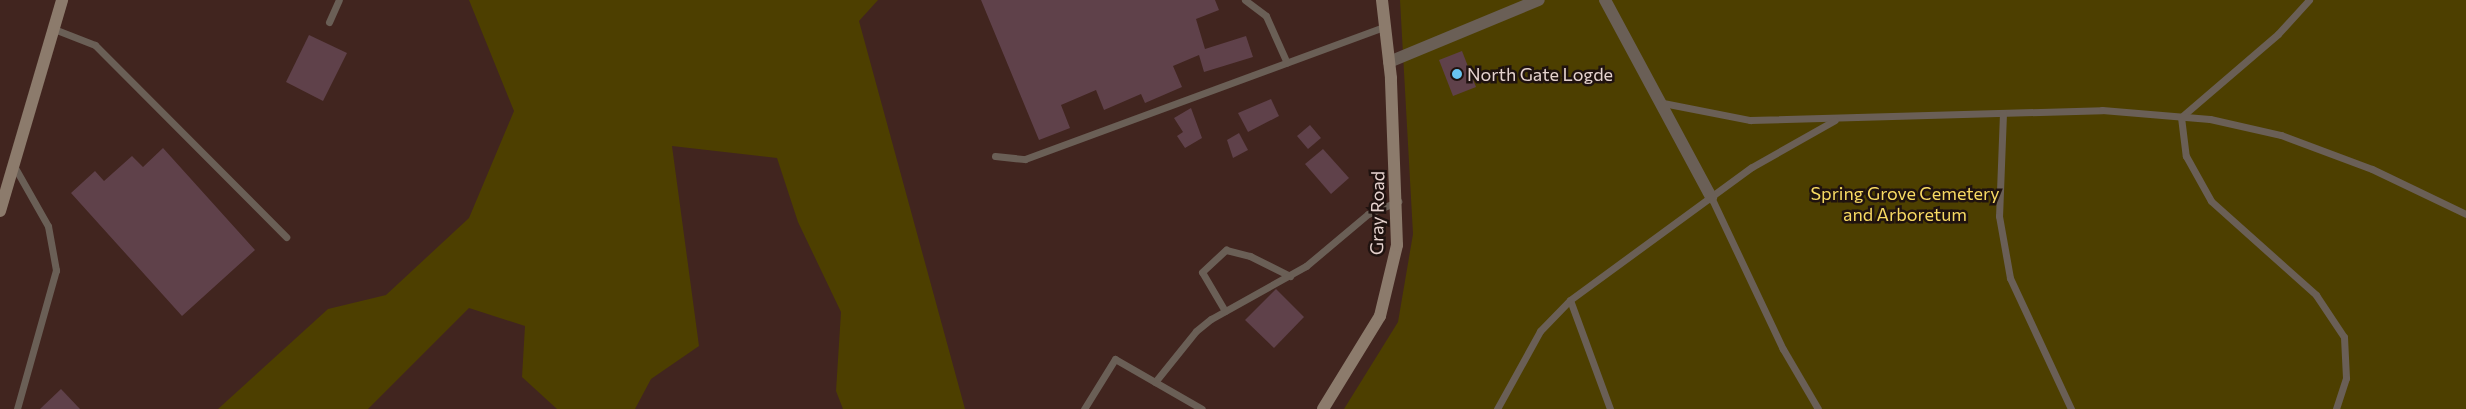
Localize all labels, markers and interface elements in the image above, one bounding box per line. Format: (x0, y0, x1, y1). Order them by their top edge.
place label: North Gate Logde (1467, 63, 1613, 85)
marker: North Gate Logde (1451, 68, 1463, 80)
street label: Gray Road (1365, 171, 1389, 255)
park label: Spring Grove Cemetery and Arboretum (1810, 183, 2000, 225)

